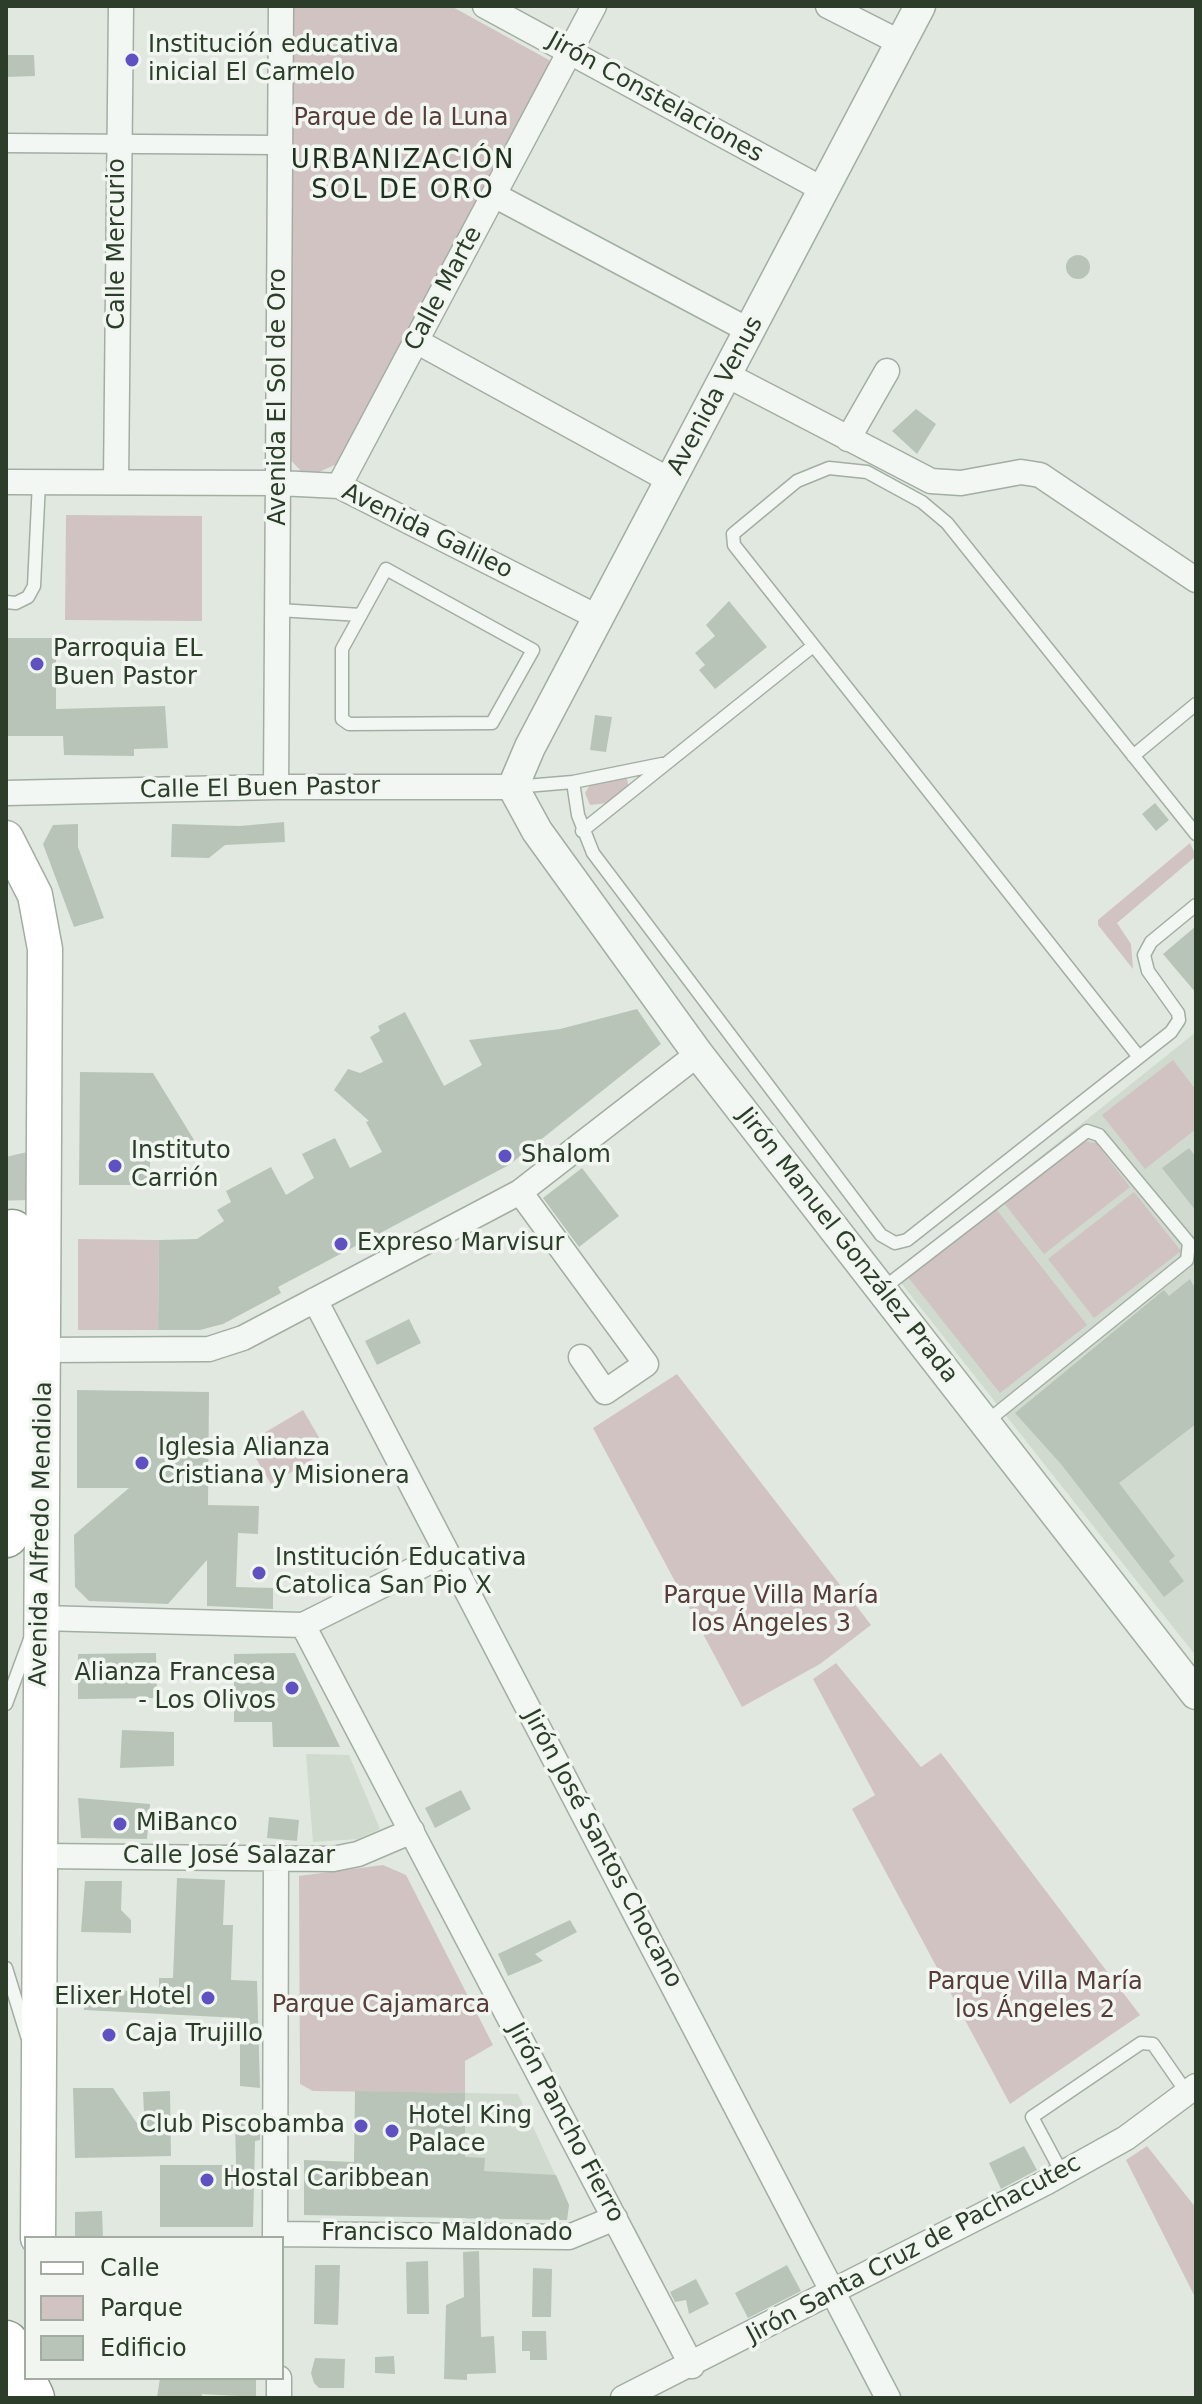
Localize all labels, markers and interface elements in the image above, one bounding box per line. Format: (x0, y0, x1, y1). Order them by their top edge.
street label: Jirón Constelaciones (542, 27, 768, 169)
place label: Institución educativa inicial El Carmelo (148, 32, 399, 88)
marker: Institución educativa inicial El Carmelo (123, 51, 141, 69)
park label: Parque de la Luna (293, 105, 509, 133)
district label: URBANIZACIÓN SOL DE ORO (291, 145, 515, 206)
street label: Calle Mercurio (104, 158, 132, 330)
street label: Calle Marte (399, 222, 489, 356)
street label: Avenida El Sol de Oro (265, 268, 293, 526)
street label: Avenida Venus (662, 312, 770, 480)
street label: Avenida Galileo (337, 478, 517, 586)
place label: Parroquia EL Buen Pastor (53, 636, 203, 692)
marker: Parroquia EL Buen Pastor (28, 655, 46, 673)
street label: Calle El Buen Pastor (140, 773, 380, 805)
street label: Jirón Manuel González Prada (731, 1103, 963, 1389)
place label: Instituto Carrión (131, 1138, 231, 1194)
place label: Shalom (521, 1142, 611, 1170)
marker: Shalom (496, 1147, 514, 1165)
marker: Instituto Carrión (106, 1157, 124, 1175)
place label: Expreso Marvisur (357, 1230, 564, 1258)
marker: Expreso Marvisur (332, 1235, 350, 1253)
street label: Avenida Alfredo Mendiola (25, 1381, 59, 1687)
place label: Iglesia Alianza Cristiana y Misionera (158, 1435, 410, 1491)
marker: Iglesia Alianza Cristiana y Misionera (133, 1454, 151, 1472)
place label: Institución Educativa Catolica San Pio X (275, 1545, 526, 1601)
marker: Institución Educativa Catolica San Pio X (250, 1564, 268, 1582)
park label: Parque Villa María los Ángeles 3 (663, 1583, 879, 1639)
place label: Alianza Francesa - Los Olivos (74, 1660, 276, 1716)
marker: Alianza Francesa - Los Olivos (283, 1679, 301, 1697)
street label: Jirón José Santos Chocano (516, 1705, 688, 1993)
place label: MiBanco (136, 1810, 238, 1838)
marker: MiBanco (111, 1815, 129, 1833)
street label: Calle José Salazar (123, 1843, 335, 1871)
park label: Parque Villa María los Ángeles 2 (927, 1969, 1143, 2025)
place label: Elixer Hotel (54, 1984, 192, 2012)
marker: Elixer Hotel (199, 1989, 217, 2007)
park label: Parque Cajamarca (272, 1992, 490, 2020)
street label: Jirón Pancho Fierro (500, 2018, 630, 2228)
place label: Caja Trujillo (125, 2021, 263, 2049)
marker: Caja Trujillo (100, 2026, 118, 2044)
place label: Hotel King Palace (408, 2103, 532, 2159)
place label: Club Piscobamba (139, 2112, 345, 2140)
marker: Club Piscobamba (352, 2117, 370, 2135)
marker: Hotel King Palace (383, 2122, 401, 2140)
street label: Jirón Santa Cruz de Pachacutec (742, 2149, 1086, 2351)
place label: Hostal Caribbean (223, 2166, 430, 2194)
marker: Hostal Caribbean (198, 2171, 216, 2189)
street label: Francisco Maldonado (321, 2220, 573, 2248)
legend (24, 2236, 284, 2380)
text: Calle (100, 2254, 160, 2282)
text: Parque (100, 2294, 183, 2322)
text: Edificio (100, 2334, 187, 2362)

